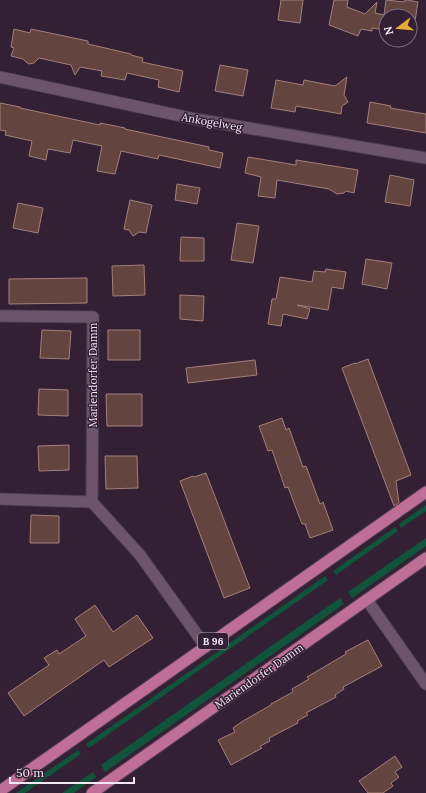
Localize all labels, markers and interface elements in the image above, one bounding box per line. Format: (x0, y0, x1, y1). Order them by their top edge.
north arrow (378, 8, 418, 48)
text: N (380, 24, 396, 37)
street label: Ankogelweg (180, 110, 244, 134)
street label: Mariendorfer Damm (86, 322, 100, 427)
road number: B 96 (198, 633, 228, 649)
street label: Mariendorfer Damm (212, 640, 306, 712)
scale bar (10, 759, 134, 785)
text: 50 m (16, 765, 44, 780)

